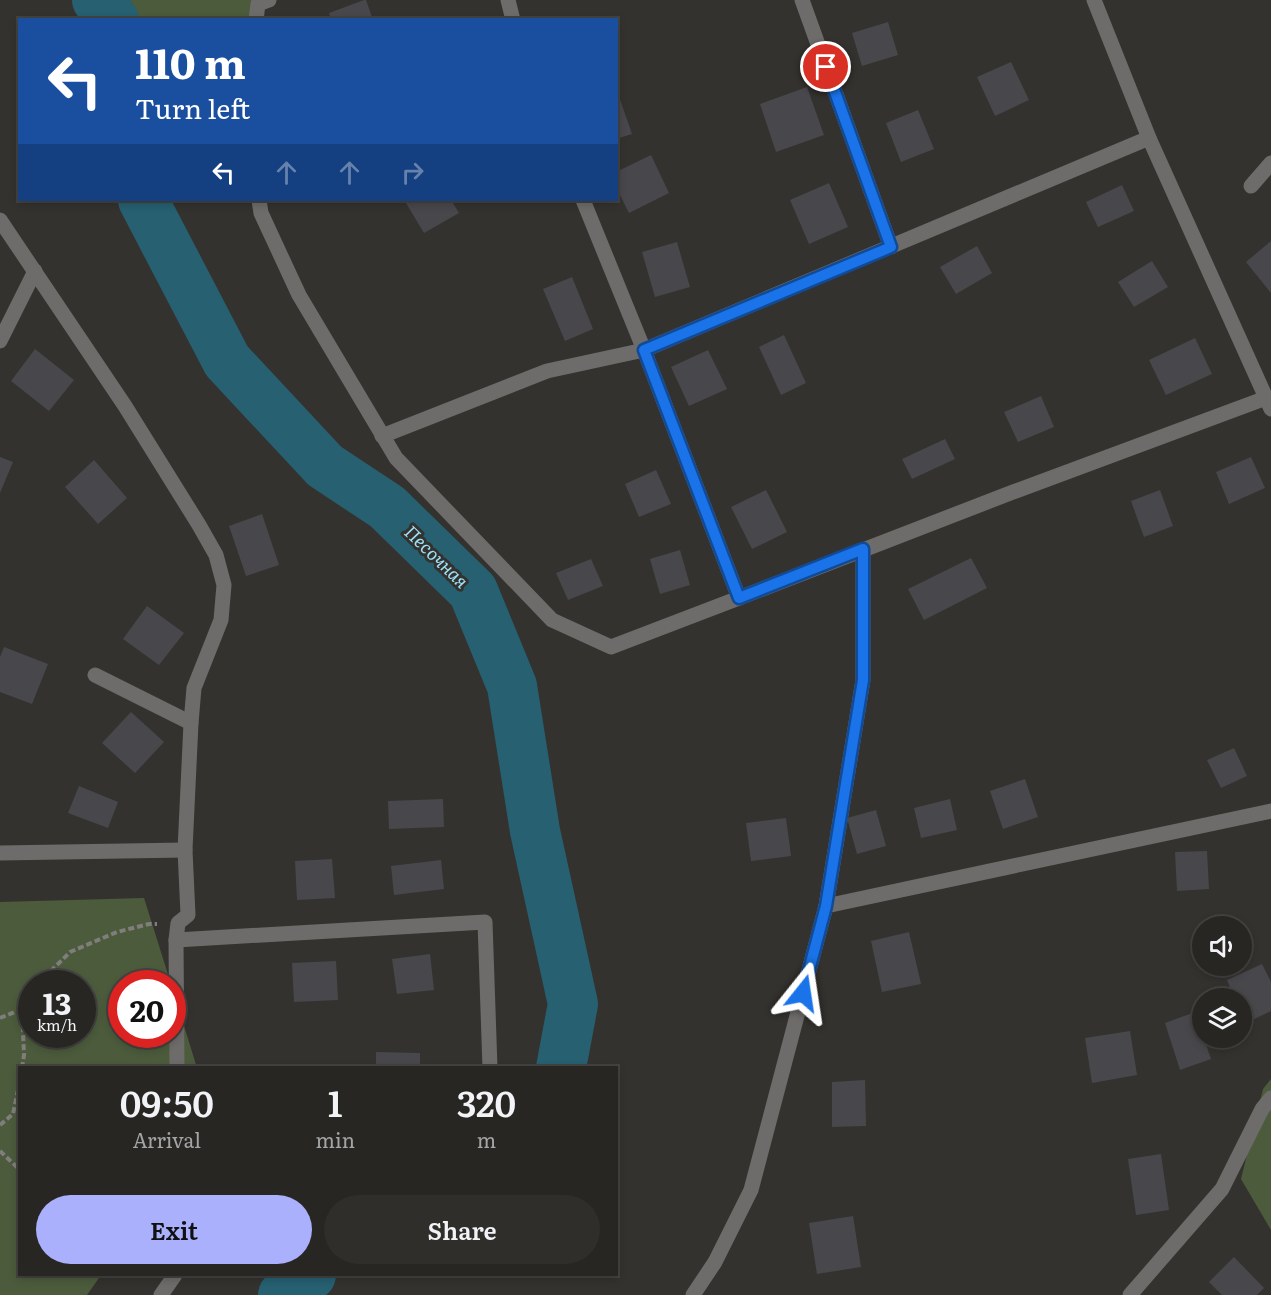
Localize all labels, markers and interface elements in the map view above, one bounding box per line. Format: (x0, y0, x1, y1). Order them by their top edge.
text: 110 m (135, 30, 246, 92)
pin (800, 41, 851, 92)
icon: left (36, 42, 114, 120)
icon: arrive (809, 50, 842, 83)
text: Turn left (135, 87, 250, 127)
icon: left (207, 156, 240, 189)
icon: ahead (270, 156, 303, 189)
icon: ahead (333, 156, 366, 189)
icon: right (396, 156, 429, 189)
water label: Песочная (399, 519, 476, 594)
map controls (1192, 916, 1252, 1048)
button: sound (1192, 916, 1252, 976)
position arrow (771, 961, 835, 1025)
speed limit sign: 20 (108, 970, 186, 1048)
text: 13 (42, 980, 72, 1024)
button: layers (1192, 988, 1252, 1048)
text: km/h (37, 1013, 77, 1036)
text: 09:50 (120, 1075, 214, 1128)
text: 1 (328, 1075, 343, 1128)
text: 320 (457, 1075, 516, 1128)
text: Arrival (133, 1124, 201, 1154)
text: min (316, 1124, 355, 1154)
text: m (477, 1124, 496, 1154)
button: Exit (36, 1195, 312, 1264)
button: Share (324, 1195, 600, 1264)

